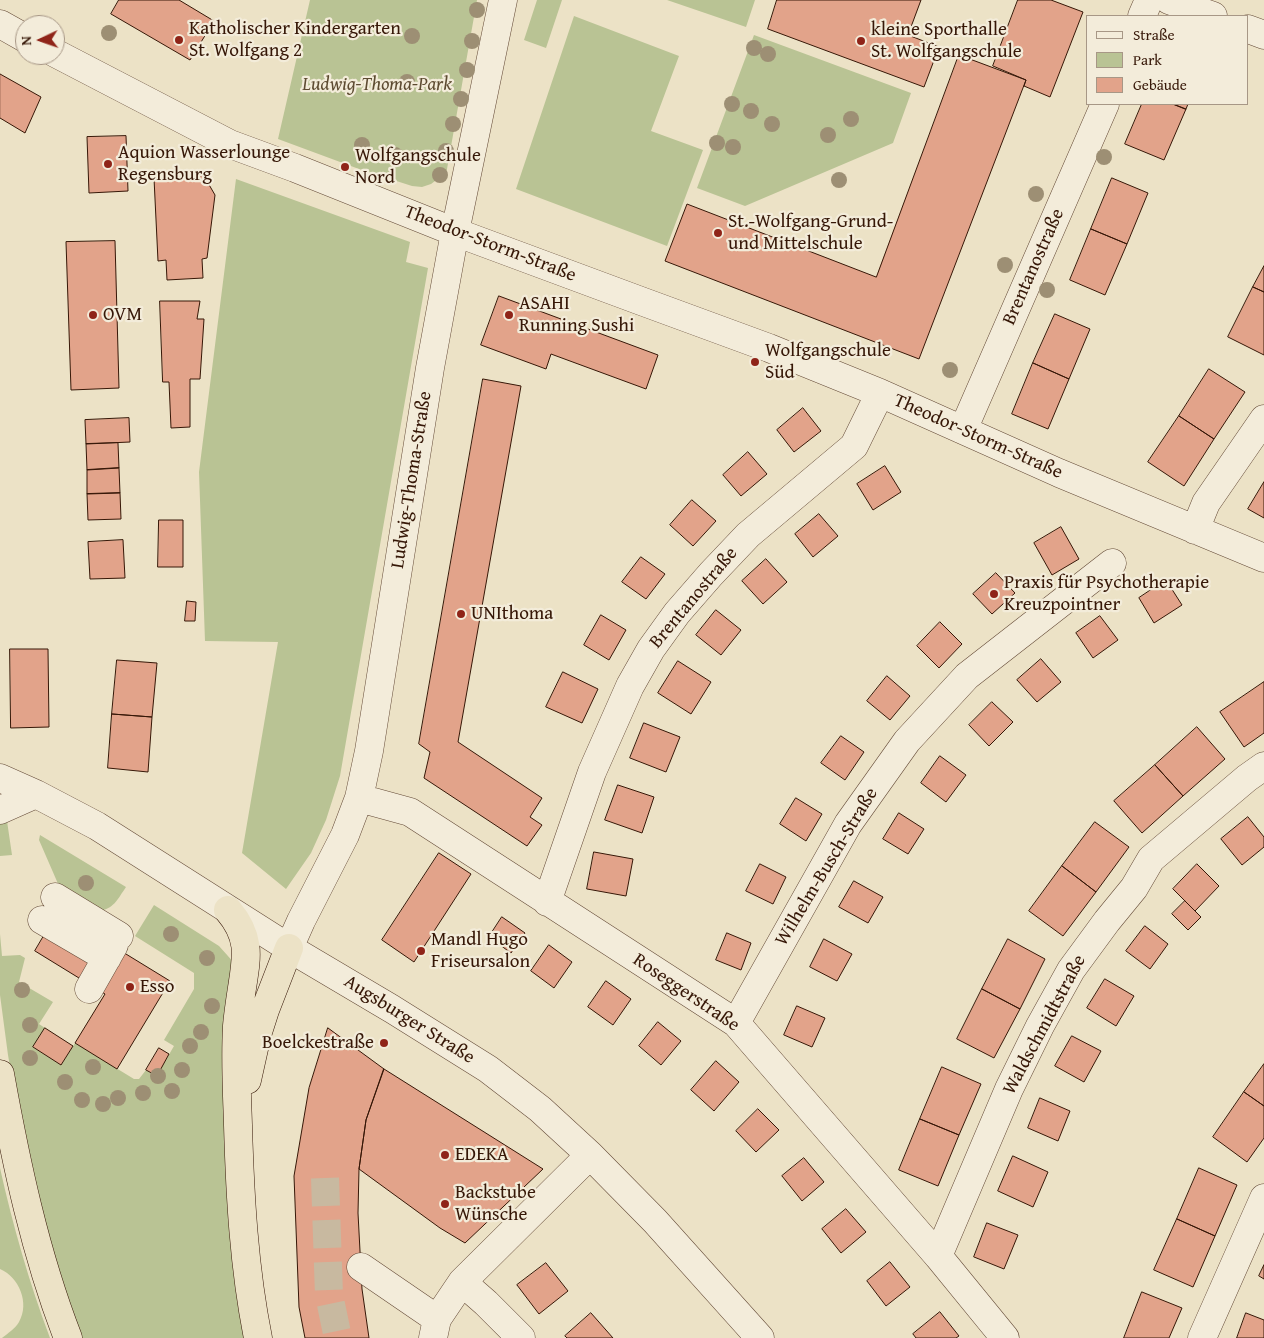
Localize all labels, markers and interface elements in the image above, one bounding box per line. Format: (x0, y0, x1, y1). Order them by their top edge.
north arrow (15, 15, 65, 65)
legend (1086, 15, 1249, 105)
place label: Katholischer Kindergarten St. Wolfgang 2 (189, 18, 401, 62)
place label: kleine Sporthalle St. Wolfgangschule (871, 19, 1022, 63)
text: Straße (1133, 24, 1175, 45)
marker: Katholischer Kindergarten St. Wolfgang 2 (173, 34, 185, 46)
marker: kleine Sporthalle St. Wolfgangschule (855, 35, 867, 47)
text: N (16, 36, 36, 46)
text: Park (1133, 49, 1162, 70)
park label: Ludwig-Thoma-Park (302, 74, 452, 96)
text: Gebäude (1133, 74, 1187, 95)
place label: Aquion Wasserlounge Regensburg (118, 142, 290, 186)
place label: Wolfgangschule Nord (355, 145, 481, 189)
marker: Aquion Wasserlounge Regensburg (102, 158, 114, 170)
marker: Wolfgangschule Nord (339, 161, 351, 173)
street label: Theodor-Storm-Straße (401, 201, 579, 287)
street label: Brentanostraße (998, 205, 1070, 329)
place label: St.-Wolfgang-Grund- und Mittelschule (728, 211, 893, 255)
marker: St.-Wolfgang-Grund- und Mittelschule (712, 227, 724, 239)
place label: ASAHI Running Sushi (519, 293, 634, 337)
place label: OVM (103, 304, 142, 326)
marker: OVM (87, 309, 99, 321)
marker: ASAHI Running Sushi (503, 309, 515, 321)
place label: Wolfgangschule Süd (765, 340, 891, 384)
marker: Wolfgangschule Süd (749, 356, 761, 368)
street label: Ludwig-Thoma-Straße (387, 390, 437, 570)
street label: Theodor-Storm-Straße (890, 390, 1066, 484)
street label: Brentanostraße (645, 543, 743, 653)
place label: Praxis für Psychotherapie Kreuzpointner (1004, 572, 1209, 616)
marker: Praxis für Psychotherapie Kreuzpointner (988, 588, 1000, 600)
place label: UNIthoma (471, 603, 553, 625)
marker: UNIthoma (455, 608, 467, 620)
street label: Wilhelm-Busch-Straße (771, 784, 883, 950)
place label: Mandl Hugo Friseursalon (431, 929, 530, 973)
marker: Mandl Hugo Friseursalon (415, 945, 427, 957)
street label: Roseggerstraße (628, 949, 744, 1037)
street label: Waldschmidtstraße (999, 951, 1091, 1099)
street label: Augsburger Straße (339, 971, 479, 1069)
place label: Esso (140, 976, 174, 998)
marker: Esso (124, 981, 136, 993)
place label: Boelckestraße (262, 1032, 374, 1054)
marker: Boelckestraße (378, 1037, 390, 1049)
place label: EDEKA (455, 1144, 509, 1166)
marker: EDEKA (439, 1149, 451, 1161)
place label: Backstube Wünsche (455, 1182, 536, 1226)
marker: Backstube Wünsche (439, 1198, 451, 1210)

